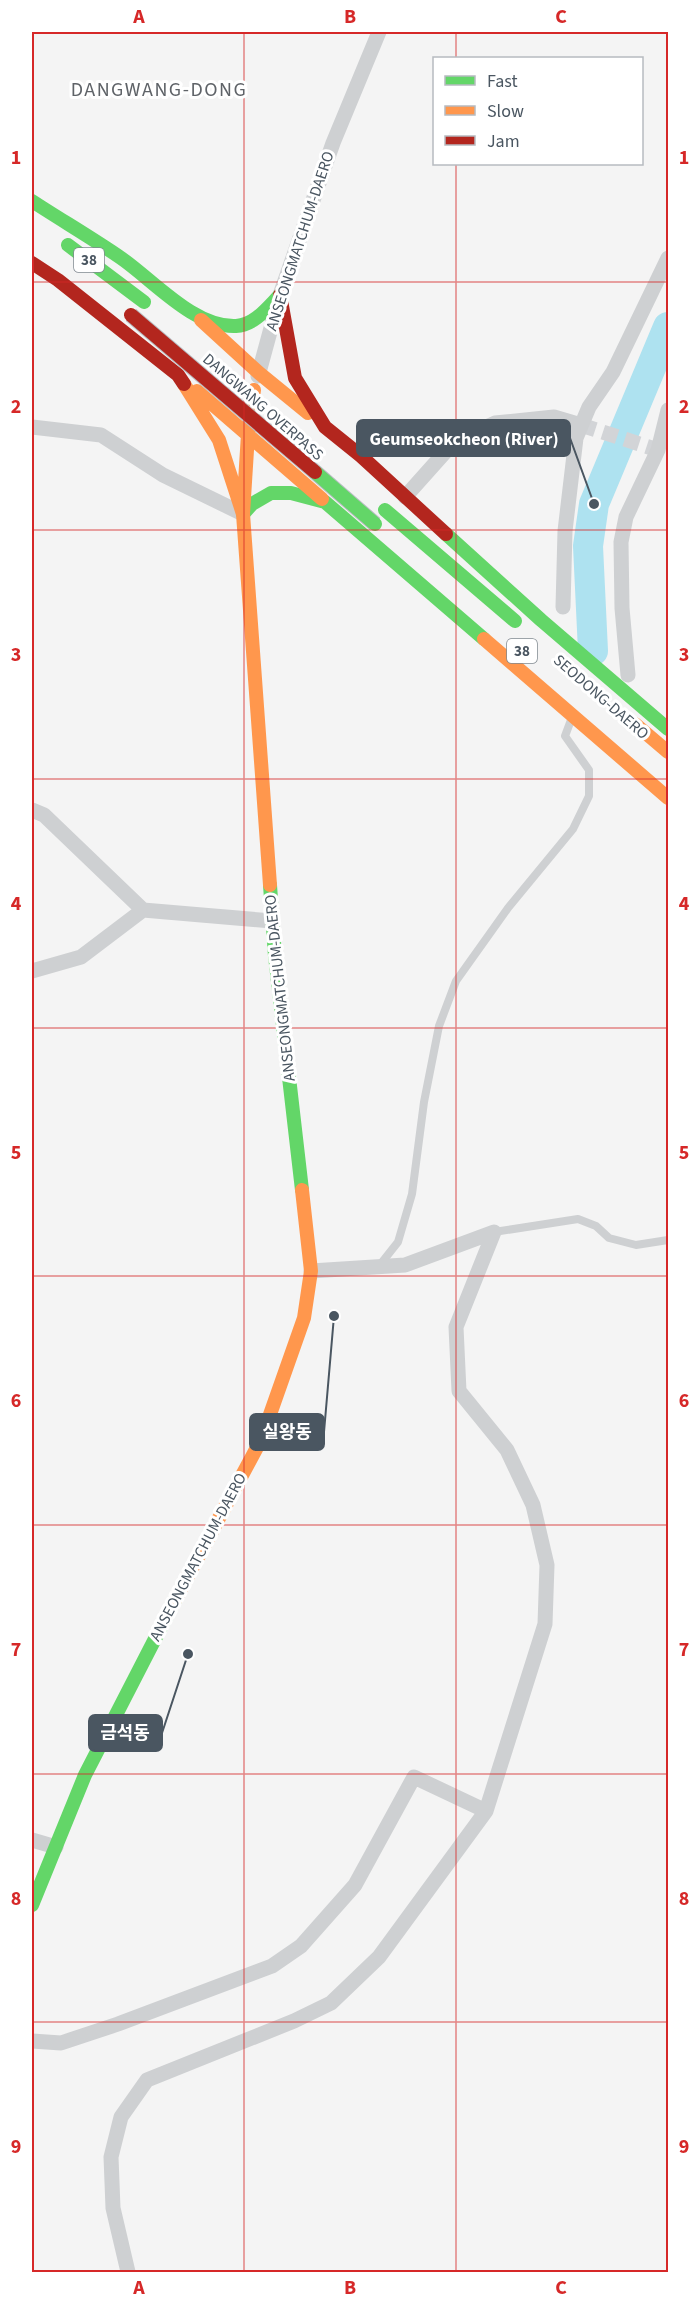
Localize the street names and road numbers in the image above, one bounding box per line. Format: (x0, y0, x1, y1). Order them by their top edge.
street label: ANSEONGMATCHUM-DAERO (261, 148, 339, 334)
road number: 38 (74, 248, 104, 272)
street label: DANGWANG OVERPASS (198, 348, 328, 466)
road number: 38 (507, 639, 537, 663)
street label: SEODONG-DAERO (549, 649, 653, 745)
street label: ANSEONGMATCHUM-DAERO (259, 894, 301, 1082)
street label: ANSEONGMATCHUM-DAERO (144, 1469, 252, 1645)

